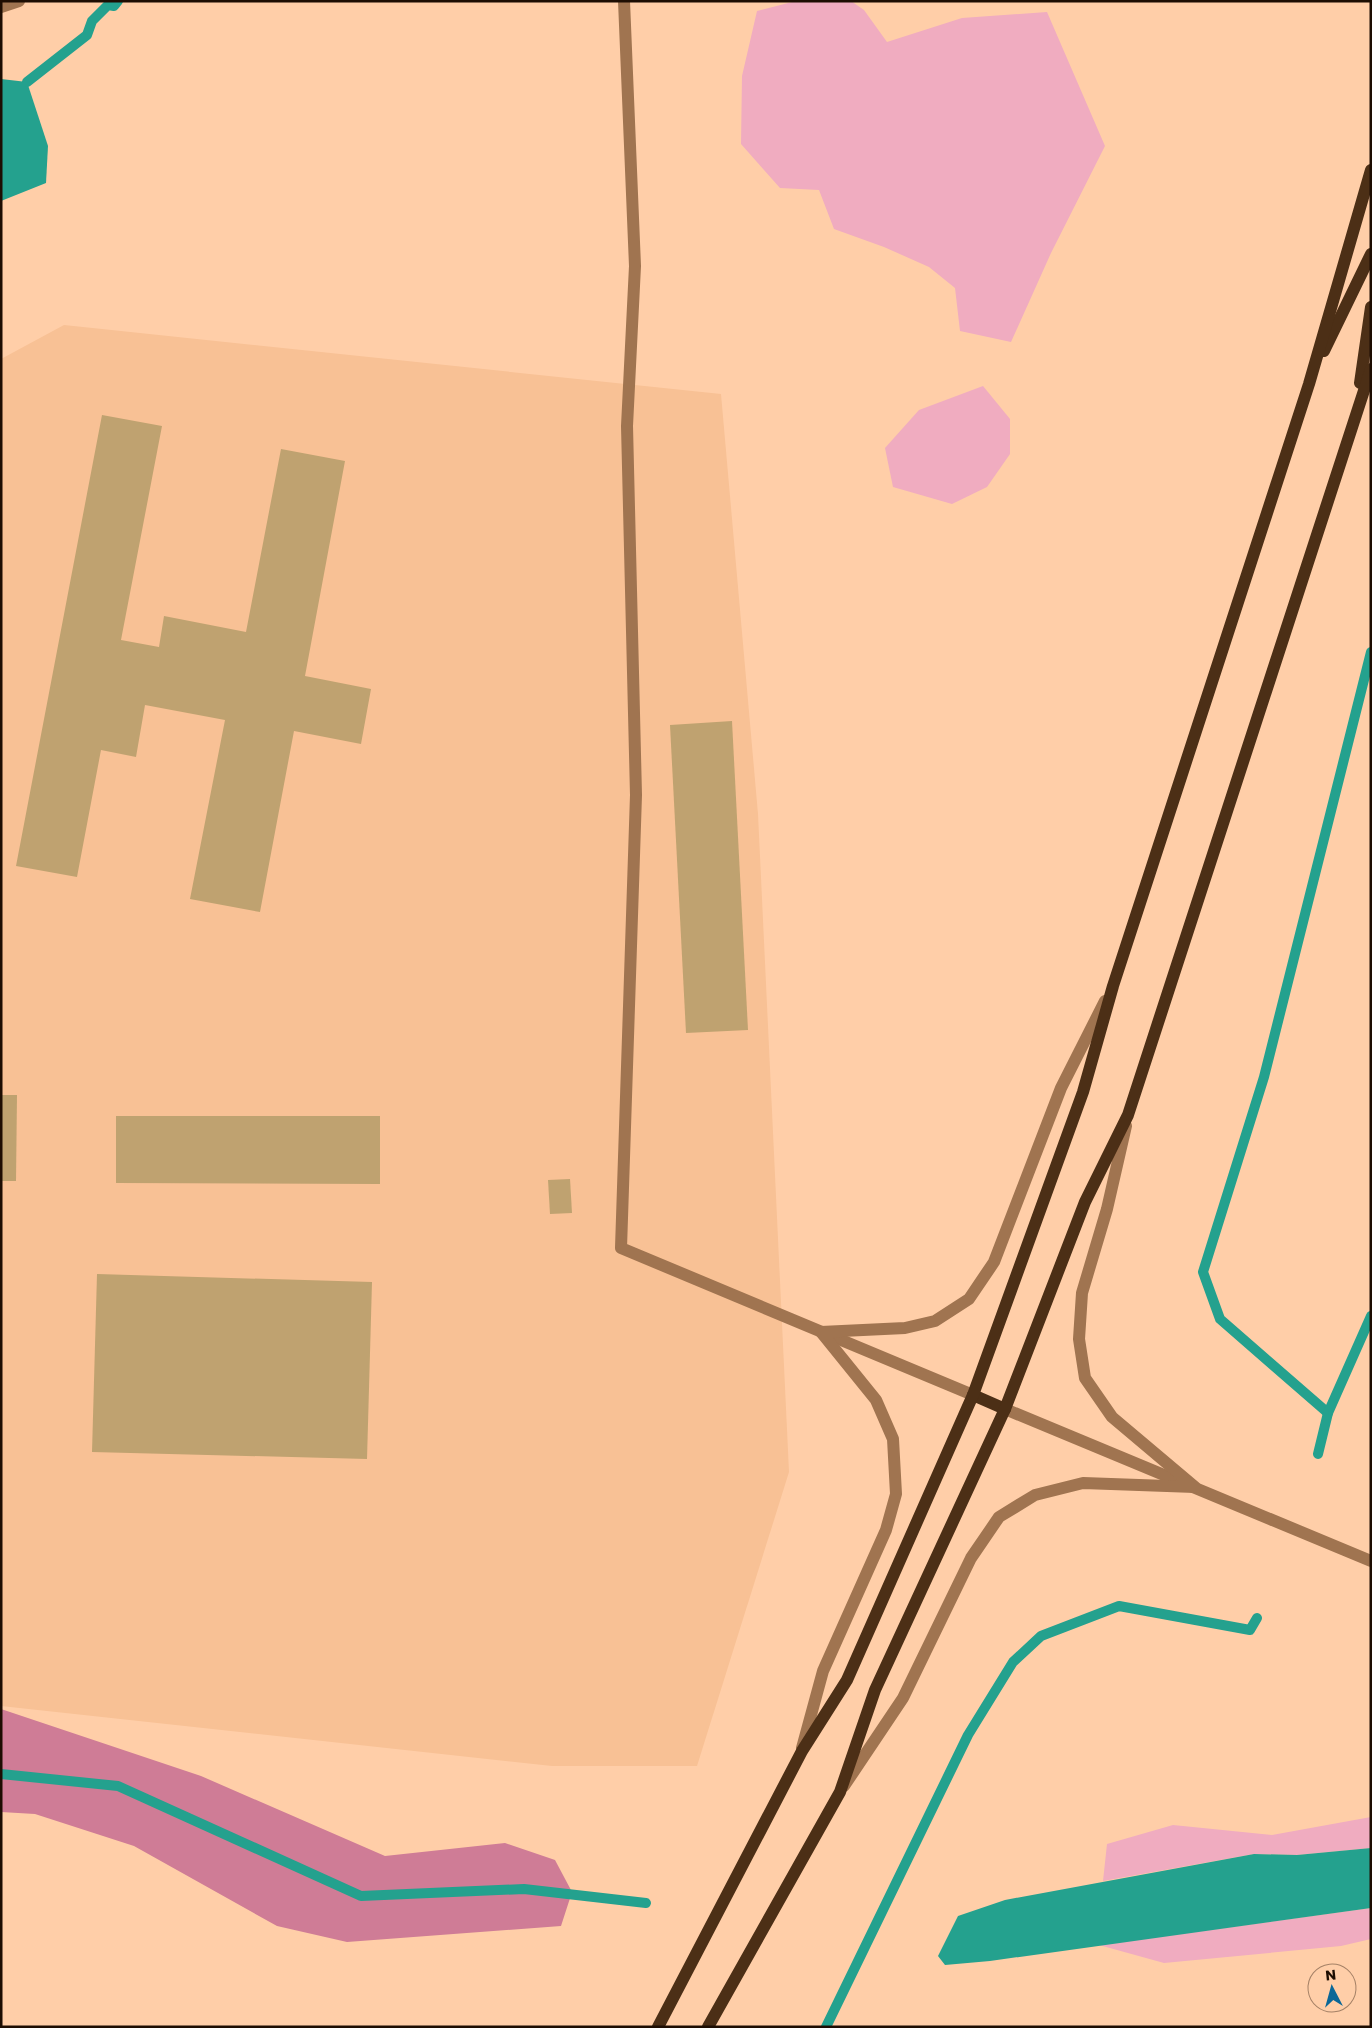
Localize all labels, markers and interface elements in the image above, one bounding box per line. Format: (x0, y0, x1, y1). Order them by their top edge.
north arrow (1307, 1963, 1357, 2013)
text: N (1324, 1965, 1337, 1986)

